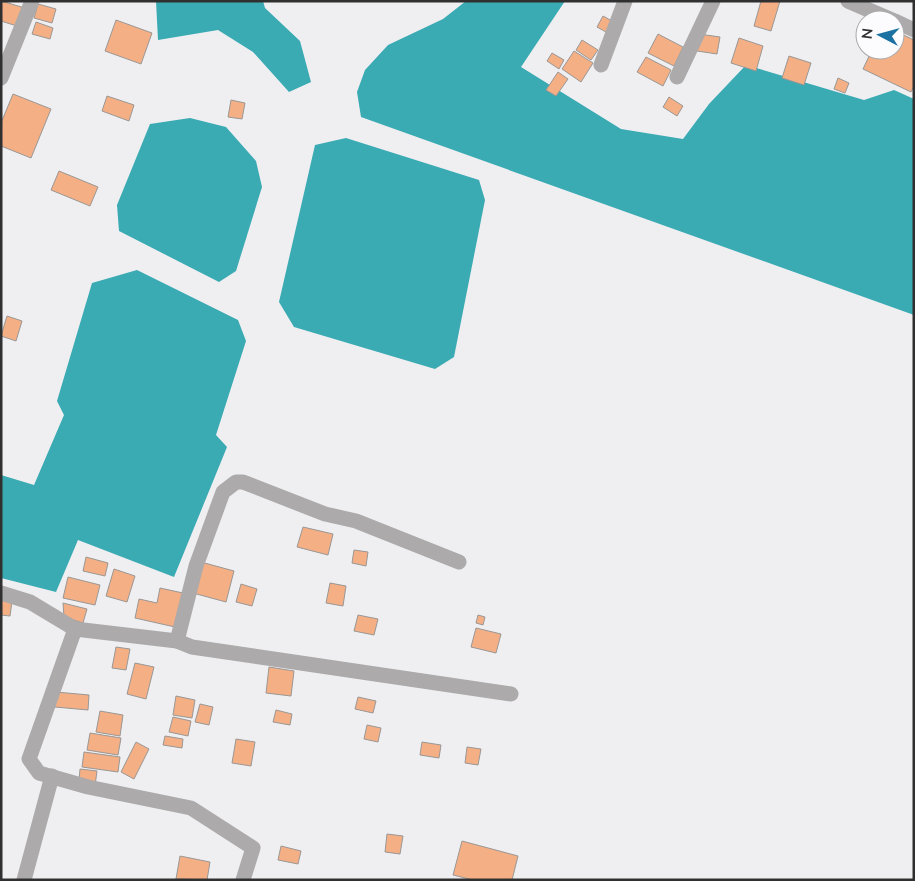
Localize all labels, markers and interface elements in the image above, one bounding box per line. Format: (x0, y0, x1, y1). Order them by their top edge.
north arrow (855, 10, 905, 60)
text: N (858, 27, 876, 40)

